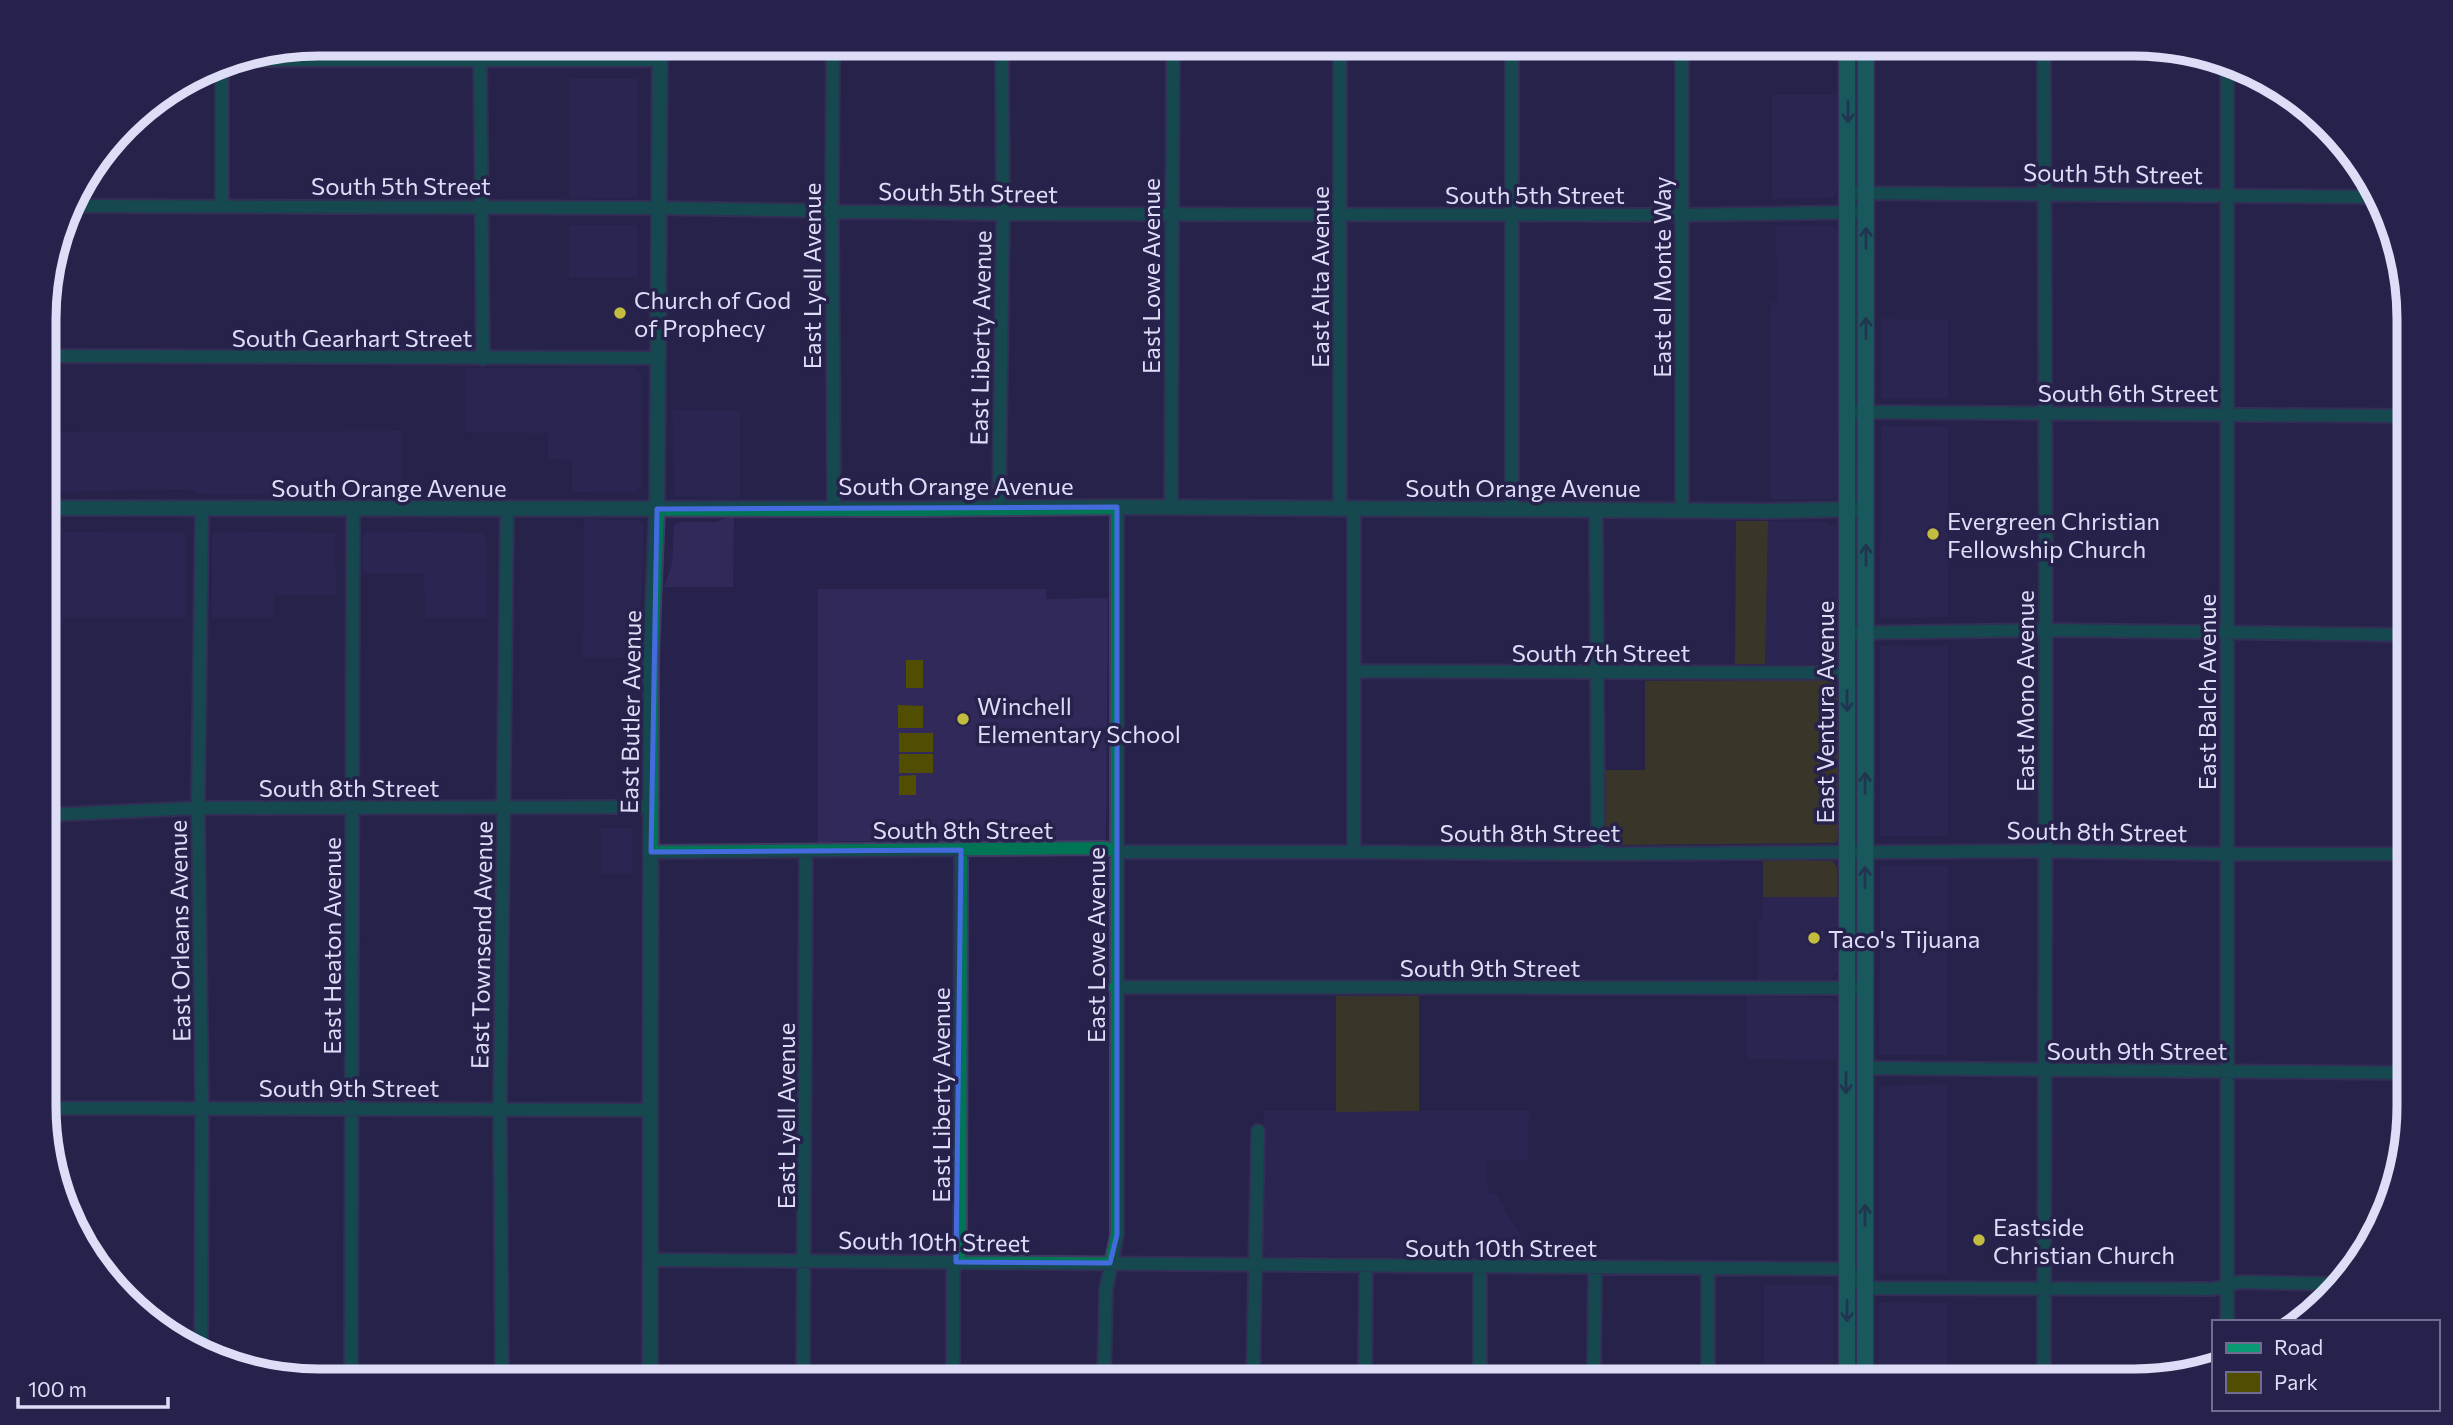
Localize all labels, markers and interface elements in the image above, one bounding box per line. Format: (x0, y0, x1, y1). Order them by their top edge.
one-way arrow (1841, 100, 1854, 123)
street label: South 5th Street (2023, 157, 2203, 189)
street label: South 5th Street (311, 171, 491, 200)
street label: South 5th Street (878, 176, 1058, 208)
street label: East el Monte Way (1647, 176, 1676, 378)
street label: East Lowe Avenue (1136, 178, 1165, 374)
street label: South 5th Street (1445, 180, 1625, 209)
street label: East Lyell Avenue (797, 183, 826, 369)
street label: East Alta Avenue (1305, 186, 1334, 368)
one-way arrow (1859, 227, 1873, 250)
street label: East Liberty Avenue (964, 230, 996, 446)
place label: Church of God of Prophecy (634, 285, 791, 342)
marker: Church of God of Prophecy (612, 305, 628, 321)
one-way arrow (1859, 317, 1873, 340)
street label: South Gearhart Street (232, 323, 472, 352)
street label: South 6th Street (2038, 378, 2218, 407)
street label: South Orange Avenue (838, 471, 1074, 500)
street label: South Orange Avenue (271, 473, 507, 502)
street label: South Orange Avenue (1405, 473, 1641, 502)
place label: Evergreen Christian Fellowship Church (1947, 506, 2160, 563)
marker: Evergreen Christian Fellowship Church (1925, 526, 1941, 542)
one-way arrow (1859, 544, 1873, 567)
street label: East Mono Avenue (2010, 590, 2039, 792)
street label: East Balch Avenue (2192, 594, 2221, 790)
street label: East Ventura Avenue (1810, 600, 1839, 824)
street label: East Butler Avenue (614, 610, 646, 814)
street label: South 7th Street (1512, 638, 1691, 667)
one-way arrow (1840, 689, 1854, 712)
place label: Winchell Elementary School (977, 691, 1181, 748)
marker: Winchell Elementary School (955, 711, 971, 727)
one-way arrow (1858, 772, 1872, 795)
street label: South 8th Street (259, 773, 439, 802)
street label: South 8th Street (873, 815, 1053, 844)
street label: South 8th Street (2006, 815, 2188, 847)
street label: South 8th Street (1440, 818, 1620, 847)
street label: East Orleans Avenue (163, 820, 195, 1042)
street label: East Townsend Avenue (464, 821, 498, 1069)
street label: East Heaton Avenue (317, 837, 346, 1055)
street label: East Lowe Avenue (1081, 847, 1110, 1043)
one-way arrow (1858, 866, 1872, 889)
place label: Taco's Tijuana (1828, 924, 1980, 953)
marker: Taco's Tijuana (1806, 930, 1822, 946)
street label: South 9th Street (1400, 953, 1580, 982)
street label: East Liberty Avenue (926, 987, 955, 1203)
street label: East Lyell Avenue (771, 1023, 800, 1209)
street label: South 9th Street (2047, 1036, 2227, 1065)
one-way arrow (1839, 1071, 1853, 1094)
street label: South 9th Street (259, 1073, 439, 1102)
one-way arrow (1858, 1203, 1872, 1226)
place label: Eastside Christian Church (1993, 1212, 2175, 1269)
street label: South 10th Street (838, 1225, 1030, 1257)
marker: Eastside Christian Church (1971, 1232, 1987, 1248)
street label: South 10th Street (1405, 1233, 1597, 1262)
one-way arrow (1840, 1299, 1854, 1322)
legend (2212, 1320, 2439, 1411)
text: Road (2274, 1334, 2323, 1359)
scale bar (18, 1366, 168, 1410)
text: Park (2274, 1369, 2318, 1394)
text: 100 m (28, 1376, 87, 1401)

